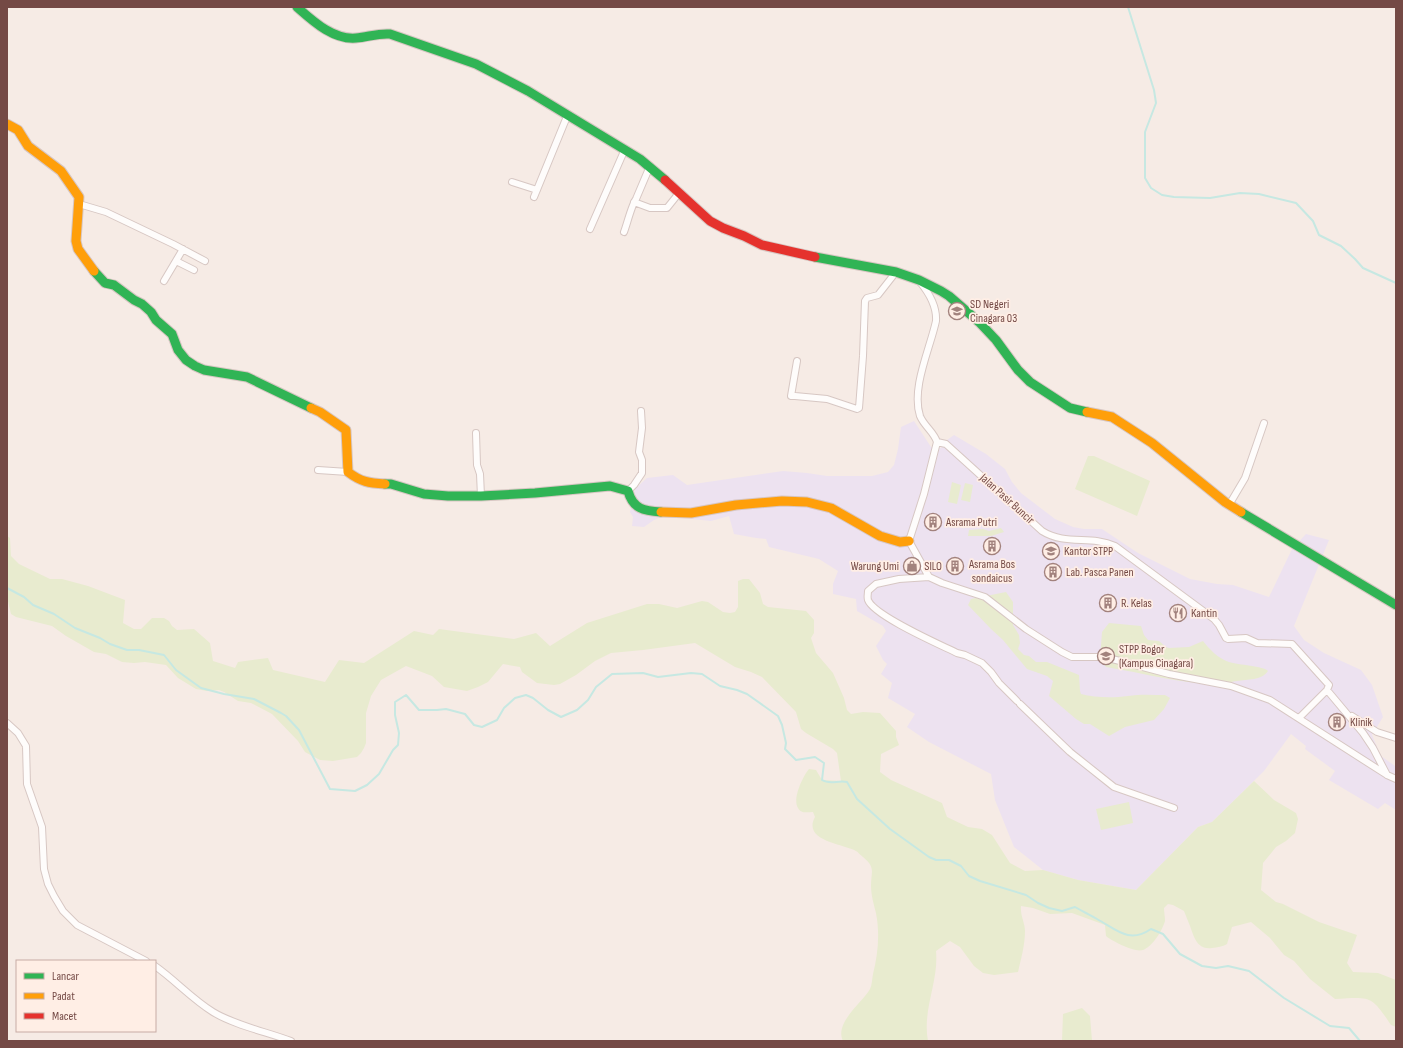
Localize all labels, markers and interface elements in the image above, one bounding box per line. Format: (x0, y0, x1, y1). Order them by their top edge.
place label: SD Negeri Cinagara 03 (970, 297, 1017, 326)
school or university icon: SD Negeri Cinagara 03 (947, 301, 967, 321)
street label: Jalan Pasir Buncir (976, 470, 1038, 528)
building icon: Asrama Putri (923, 512, 943, 532)
place label: Asrama Putri (945, 515, 997, 530)
building icon: Asrama Bos sondaicus (982, 536, 1002, 556)
school or university icon: Kantor STPP (1041, 541, 1061, 561)
place label: Kantor STPP (1064, 544, 1113, 559)
shop icon: Warung Umi (902, 556, 922, 576)
building icon: SILO (945, 556, 965, 576)
place label: Asrama Bos sondaicus (968, 557, 1015, 586)
place label: Warung Umi (851, 559, 899, 574)
place label: SILO (924, 559, 942, 574)
building icon: Lab. Pasca Panen (1043, 562, 1063, 582)
place label: Lab. Pasca Panen (1066, 565, 1134, 580)
building icon: R. Kelas (1098, 593, 1118, 613)
place label: R. Kelas (1121, 596, 1152, 611)
restaurant icon: Kantin (1168, 603, 1188, 623)
place label: Kantin (1191, 606, 1217, 621)
place label: STPP Bogor (Kampus Cinagara) (1119, 642, 1193, 671)
school or university icon: STPP Bogor (Kampus Cinagara) (1096, 646, 1116, 666)
building icon: Klinik (1327, 712, 1347, 732)
place label: Klinik (1350, 715, 1373, 730)
legend (16, 960, 156, 1032)
text: Lancar (52, 969, 79, 984)
text: Padat (52, 989, 75, 1004)
text: Macet (52, 1009, 77, 1024)

